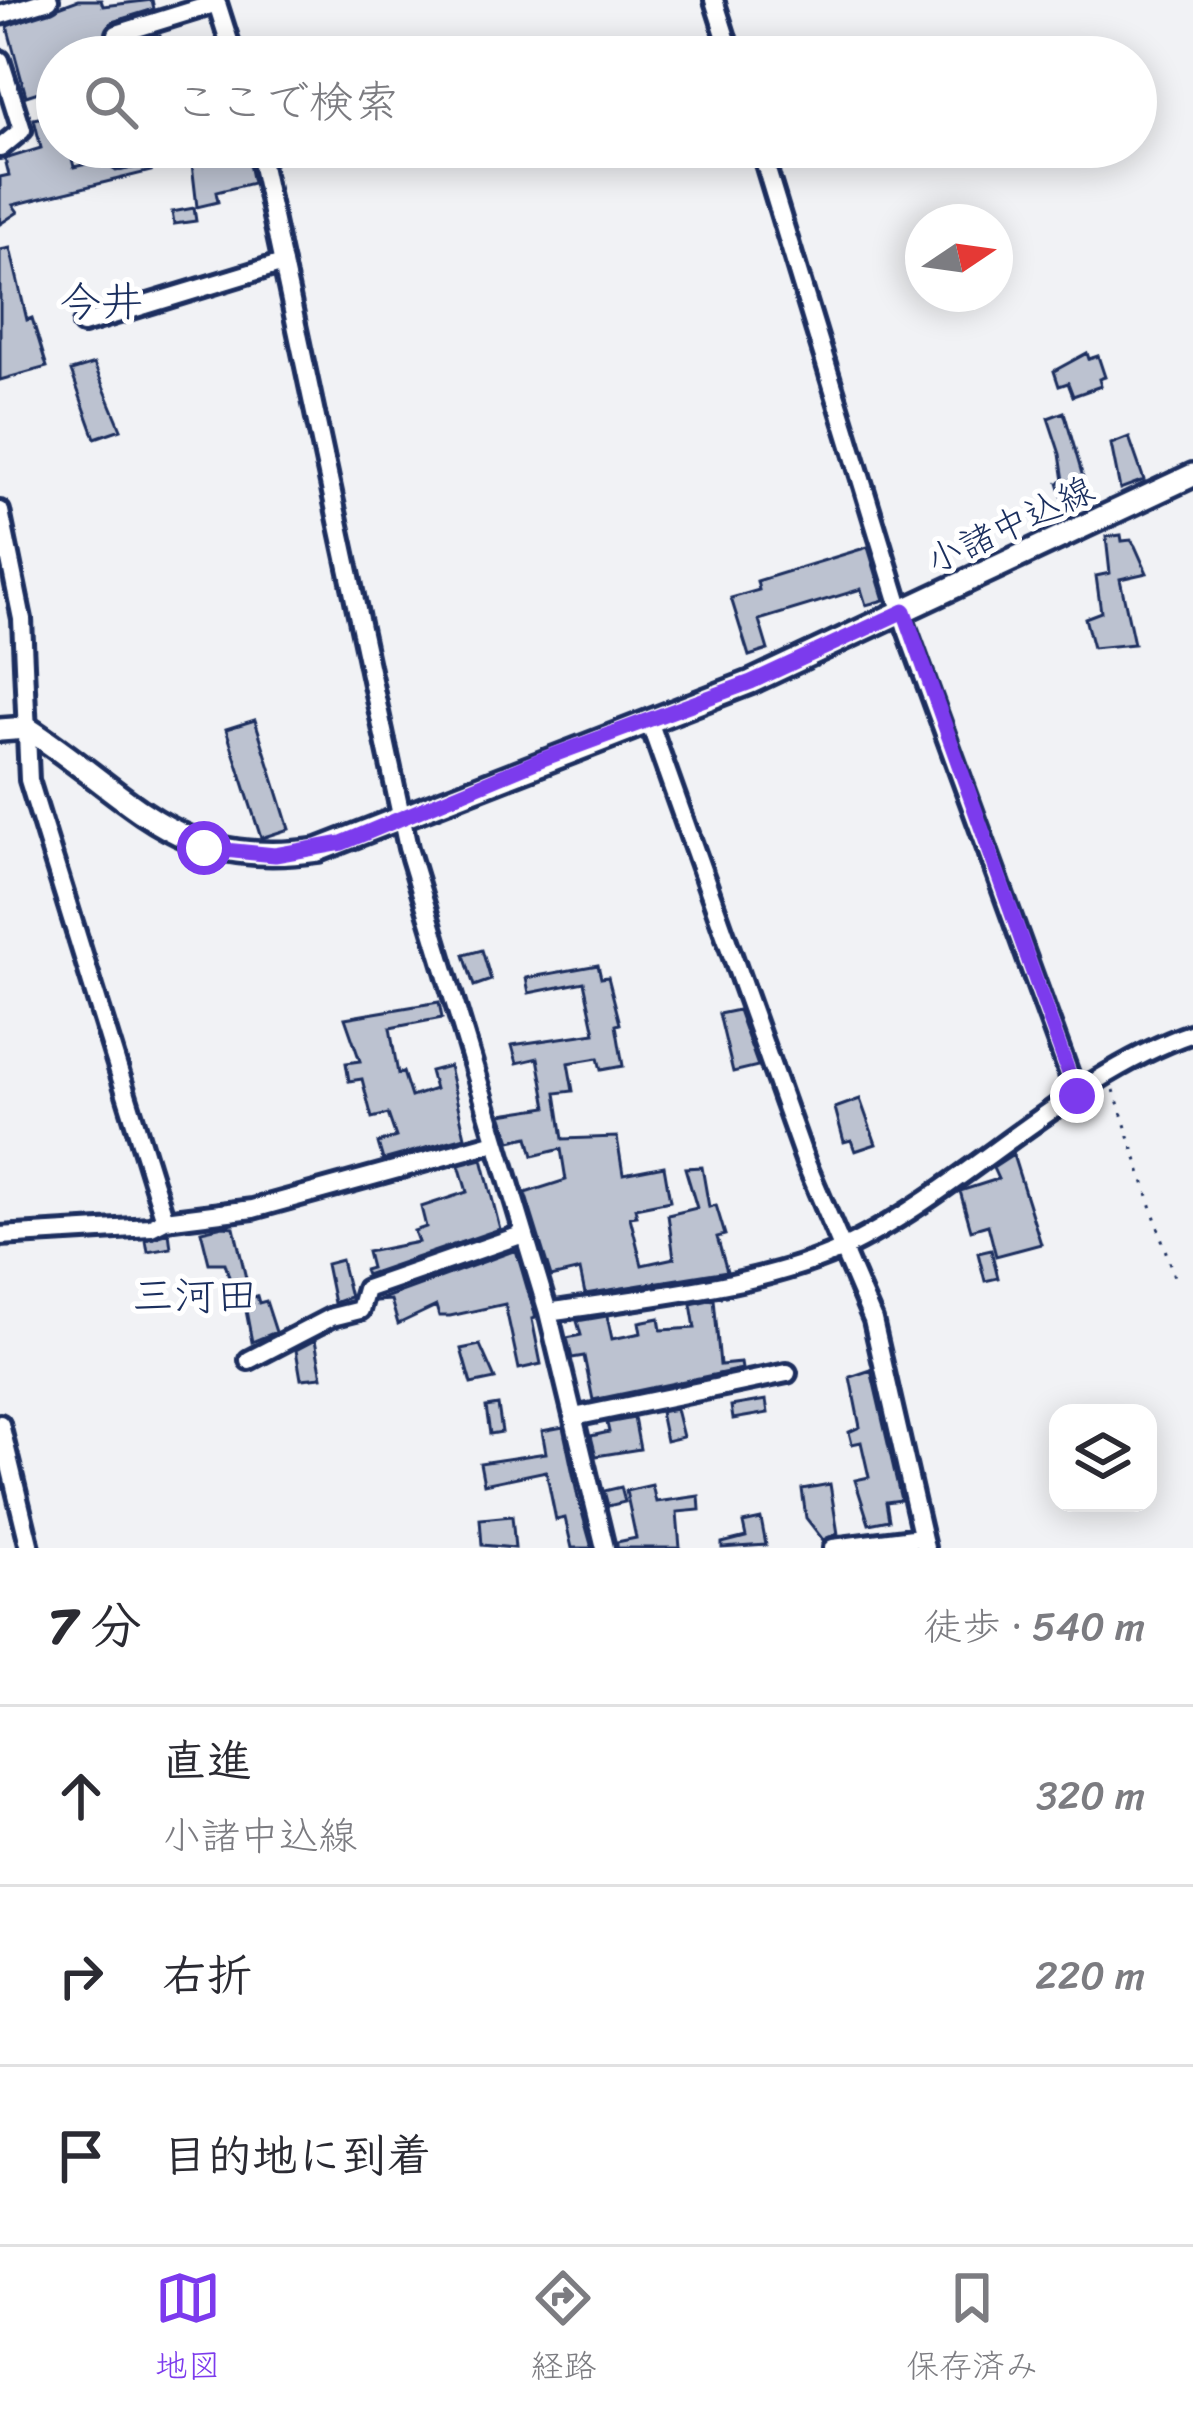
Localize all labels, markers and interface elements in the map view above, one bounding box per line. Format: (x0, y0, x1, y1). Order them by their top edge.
search box (36, 36, 1157, 168)
text: ここで検索 (174, 62, 399, 142)
icon: search (78, 69, 144, 135)
north arrow (905, 204, 1013, 312)
district label: 今井 (59, 265, 143, 339)
street label: 小諸中込線 (915, 458, 1105, 592)
route start (177, 821, 231, 875)
route end (1050, 1069, 1104, 1123)
district label: 三河田 (132, 1259, 258, 1333)
map controls (1049, 1404, 1157, 1512)
button: layers (1049, 1404, 1157, 1512)
text: 7 分 (48, 1581, 141, 1671)
text: 徒歩 · 540 m (923, 1592, 1145, 1661)
text: 直進 (162, 1721, 252, 1801)
text: 320 m (1036, 1761, 1145, 1830)
icon: ahead (48, 1763, 114, 1829)
text: 小諸中込線 (162, 1801, 357, 1870)
text: 右折 (162, 1936, 252, 2016)
text: 220 m (1035, 1941, 1145, 2010)
icon: right (48, 1943, 114, 2009)
text: 目的地に到着 (162, 2116, 432, 2196)
icon: arrive (48, 2123, 114, 2189)
tab: 地図 (155, 2265, 221, 2395)
tab: 経路 (530, 2265, 596, 2395)
tab: 保存済み (906, 2265, 1038, 2395)

